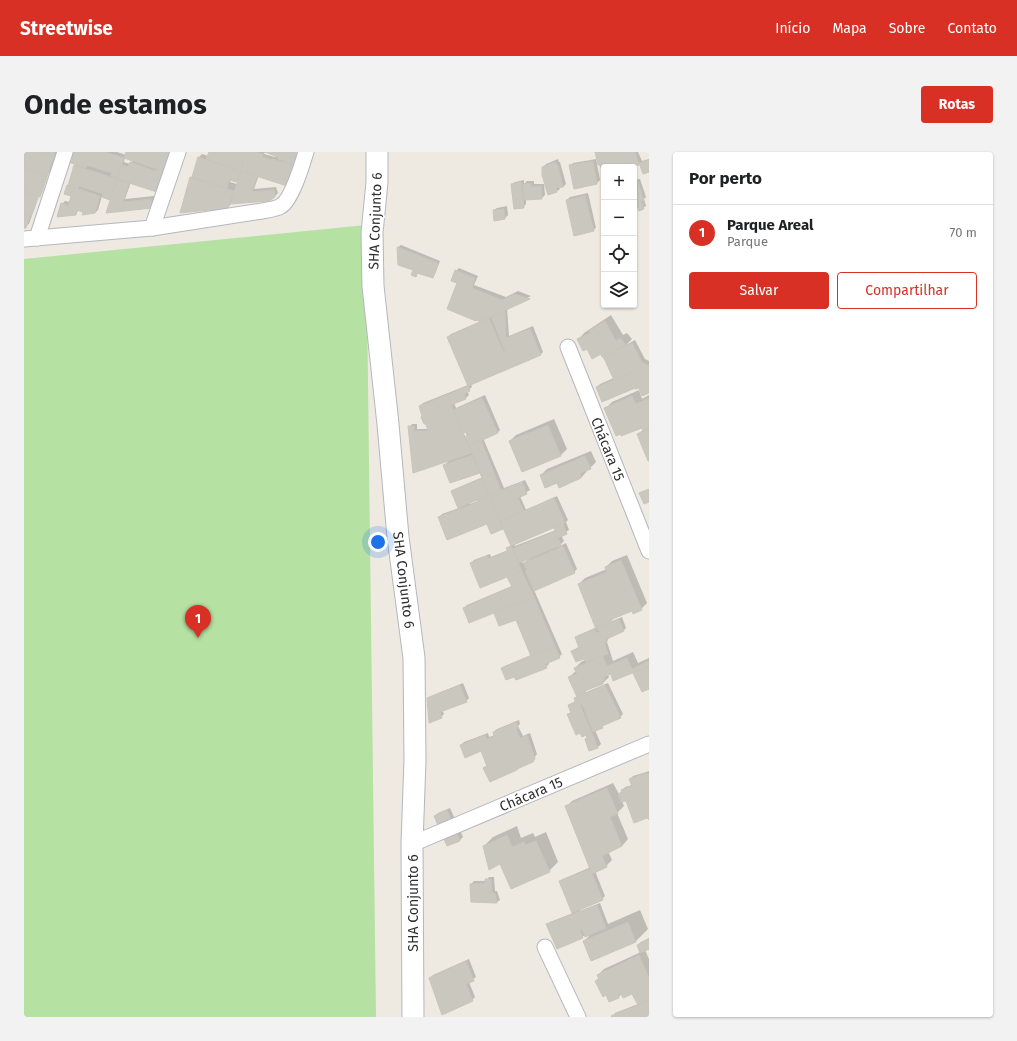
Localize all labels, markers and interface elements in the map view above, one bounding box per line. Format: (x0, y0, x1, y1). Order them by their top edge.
text: Streetwise (20, 17, 113, 40)
text: Início (775, 20, 810, 37)
text: Mapa (832, 20, 867, 37)
text: Sobre (889, 20, 925, 37)
text: Contato (947, 20, 997, 37)
button: Rotas (921, 86, 993, 123)
text: Onde estamos (24, 88, 207, 121)
map controls (601, 164, 637, 308)
button: + (601, 164, 637, 200)
text: Por perto (689, 168, 762, 189)
street label: SHA Conjunto 6 (365, 172, 386, 270)
button: − (601, 200, 637, 236)
text: Parque Areal (727, 216, 814, 234)
text: 1 (699, 225, 705, 240)
text: 70 m (950, 225, 977, 240)
text: Parque (727, 234, 768, 249)
button: locate (601, 236, 637, 272)
button: layers (601, 272, 637, 308)
button: Salvar (689, 272, 829, 309)
button: Compartilhar (837, 272, 977, 309)
street label: Chácara 15 (587, 415, 628, 483)
street label: SHA Conjunto 6 (389, 531, 418, 629)
your location (368, 532, 388, 552)
pin: 1 (185, 605, 211, 638)
street label: Chácara 15 (497, 774, 565, 815)
street label: SHA Conjunto 6 (405, 854, 422, 952)

